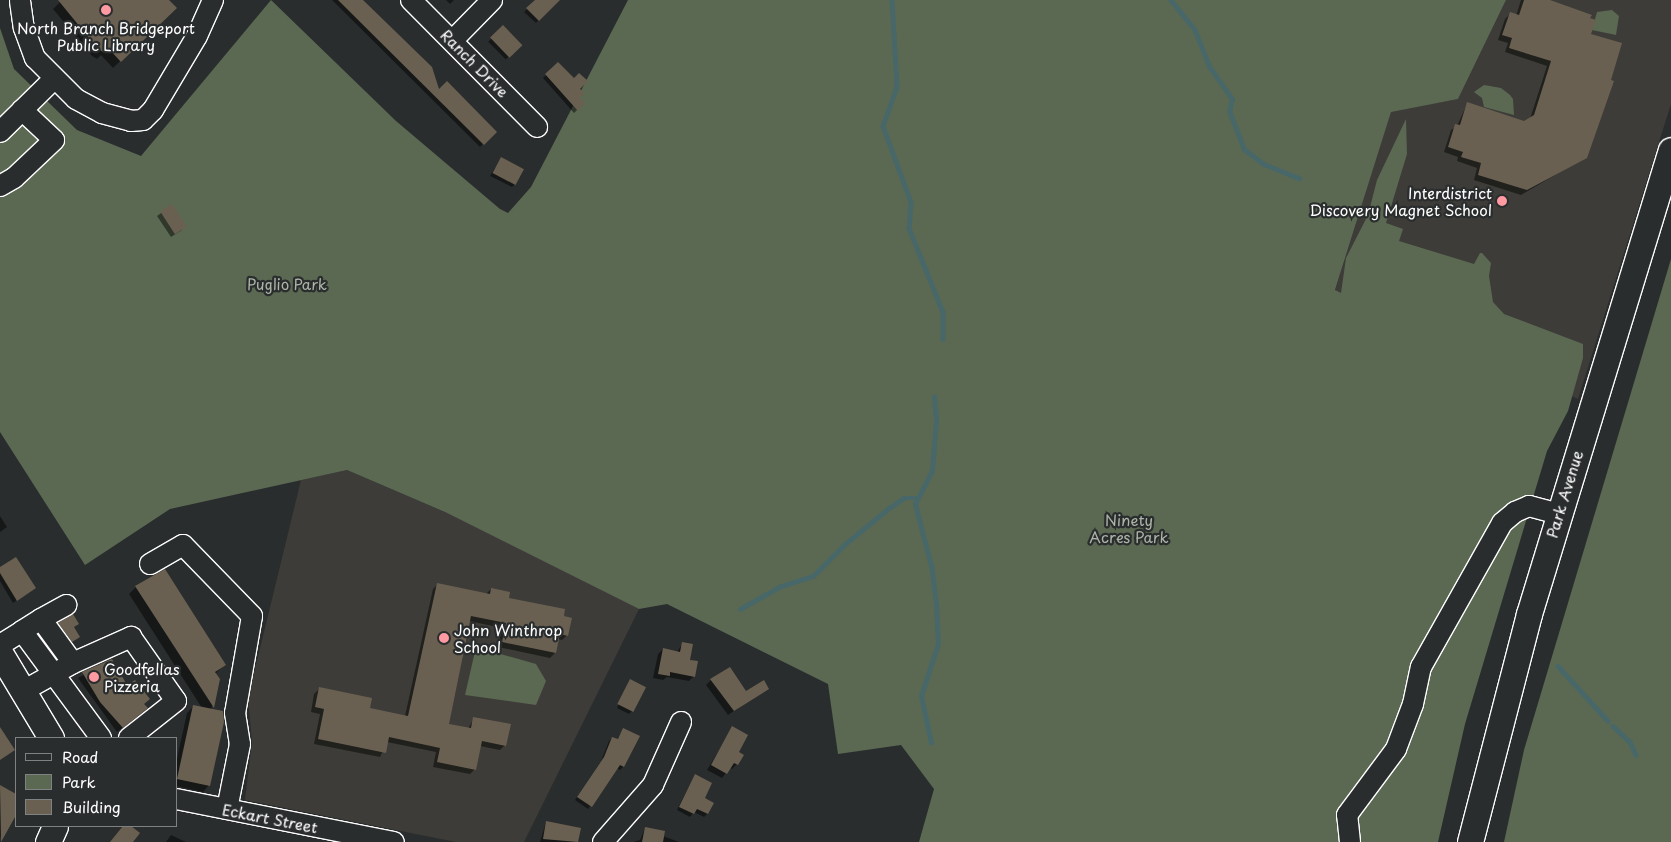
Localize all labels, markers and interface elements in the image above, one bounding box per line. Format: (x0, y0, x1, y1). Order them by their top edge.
marker: North Branch Bridgeport Public Library (100, 4, 112, 16)
place label: North Branch Bridgeport Public Library (16, 18, 196, 53)
street label: Ranch Drive (438, 26, 512, 100)
place label: Interdistrict Discovery Magnet School (1310, 183, 1492, 218)
marker: Interdistrict Discovery Magnet School (1496, 195, 1508, 207)
park label: Puglio Park (247, 275, 327, 293)
street label: Park Avenue (1542, 448, 1586, 540)
park label: Ninety Acres Park (1089, 510, 1169, 545)
place label: John Winthrop School (454, 620, 561, 655)
marker: John Winthrop School (438, 632, 450, 644)
place label: Goodfellas Pizzeria (104, 659, 180, 694)
marker: Goodfellas Pizzeria (88, 671, 100, 683)
legend (15, 737, 178, 827)
text: Road (62, 745, 98, 768)
text: Park (62, 770, 96, 793)
text: Building (62, 795, 121, 818)
street label: Eckart Street (221, 800, 319, 836)

